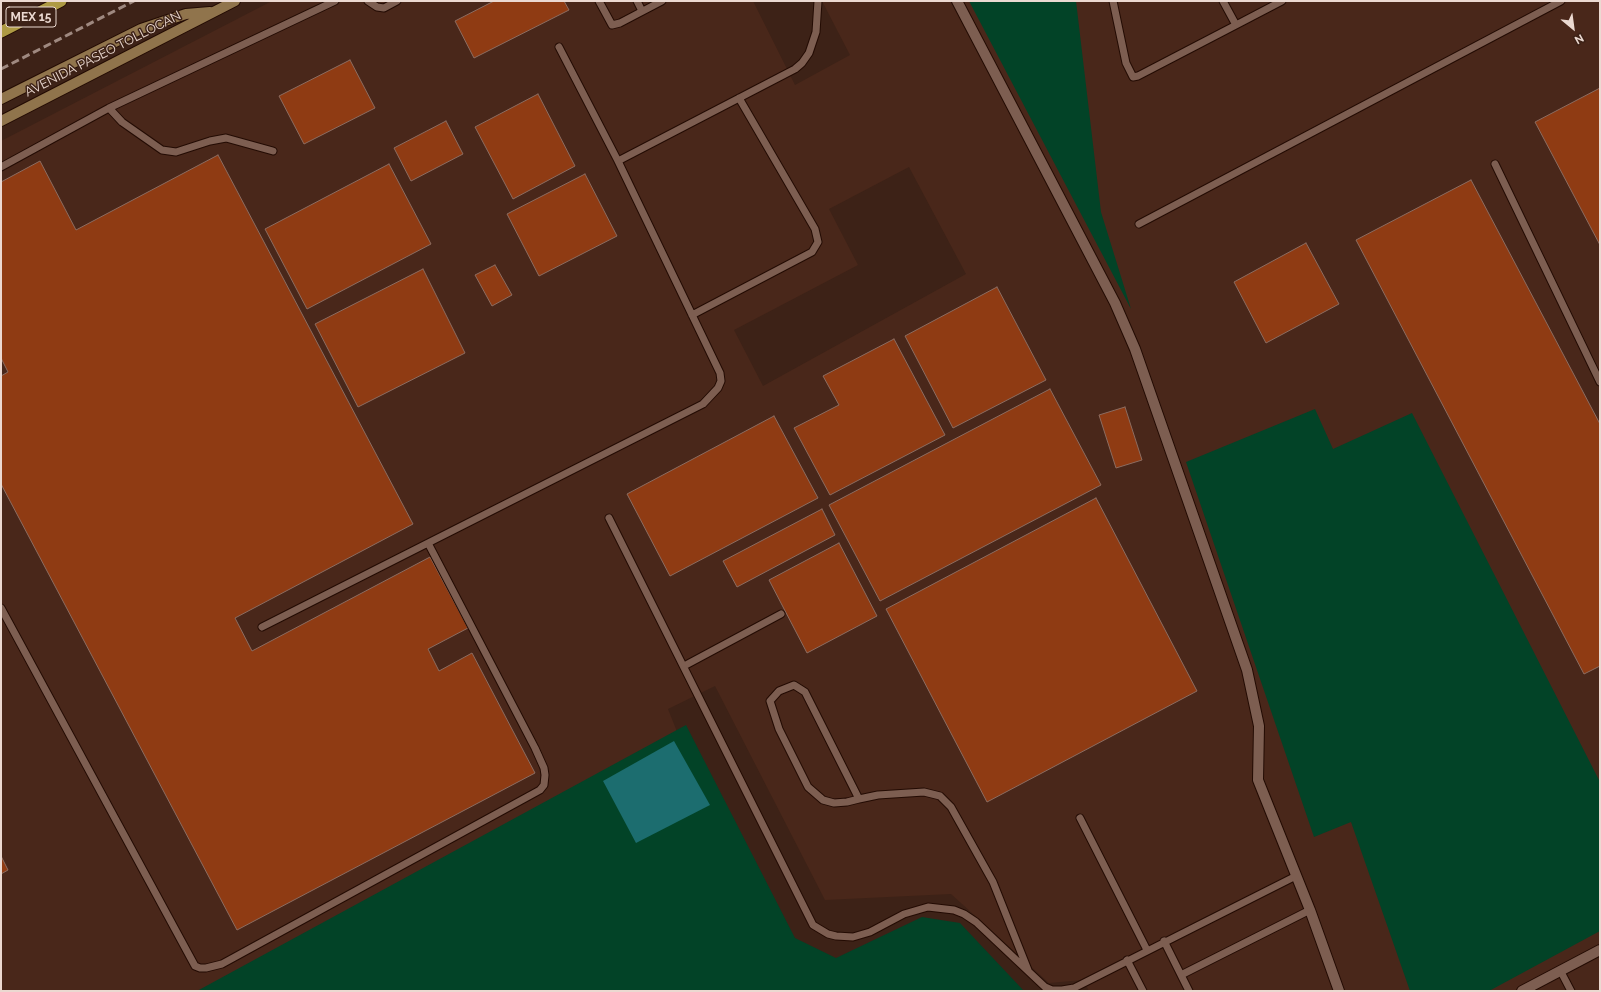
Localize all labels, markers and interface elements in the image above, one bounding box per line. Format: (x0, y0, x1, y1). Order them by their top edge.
road number: MEX 15 (6, 7, 56, 27)
street label: AVENIDA PASEO TOLLOCAN (22, 8, 184, 100)
north arrow (1553, 8, 1593, 48)
text: N (1572, 31, 1586, 47)

